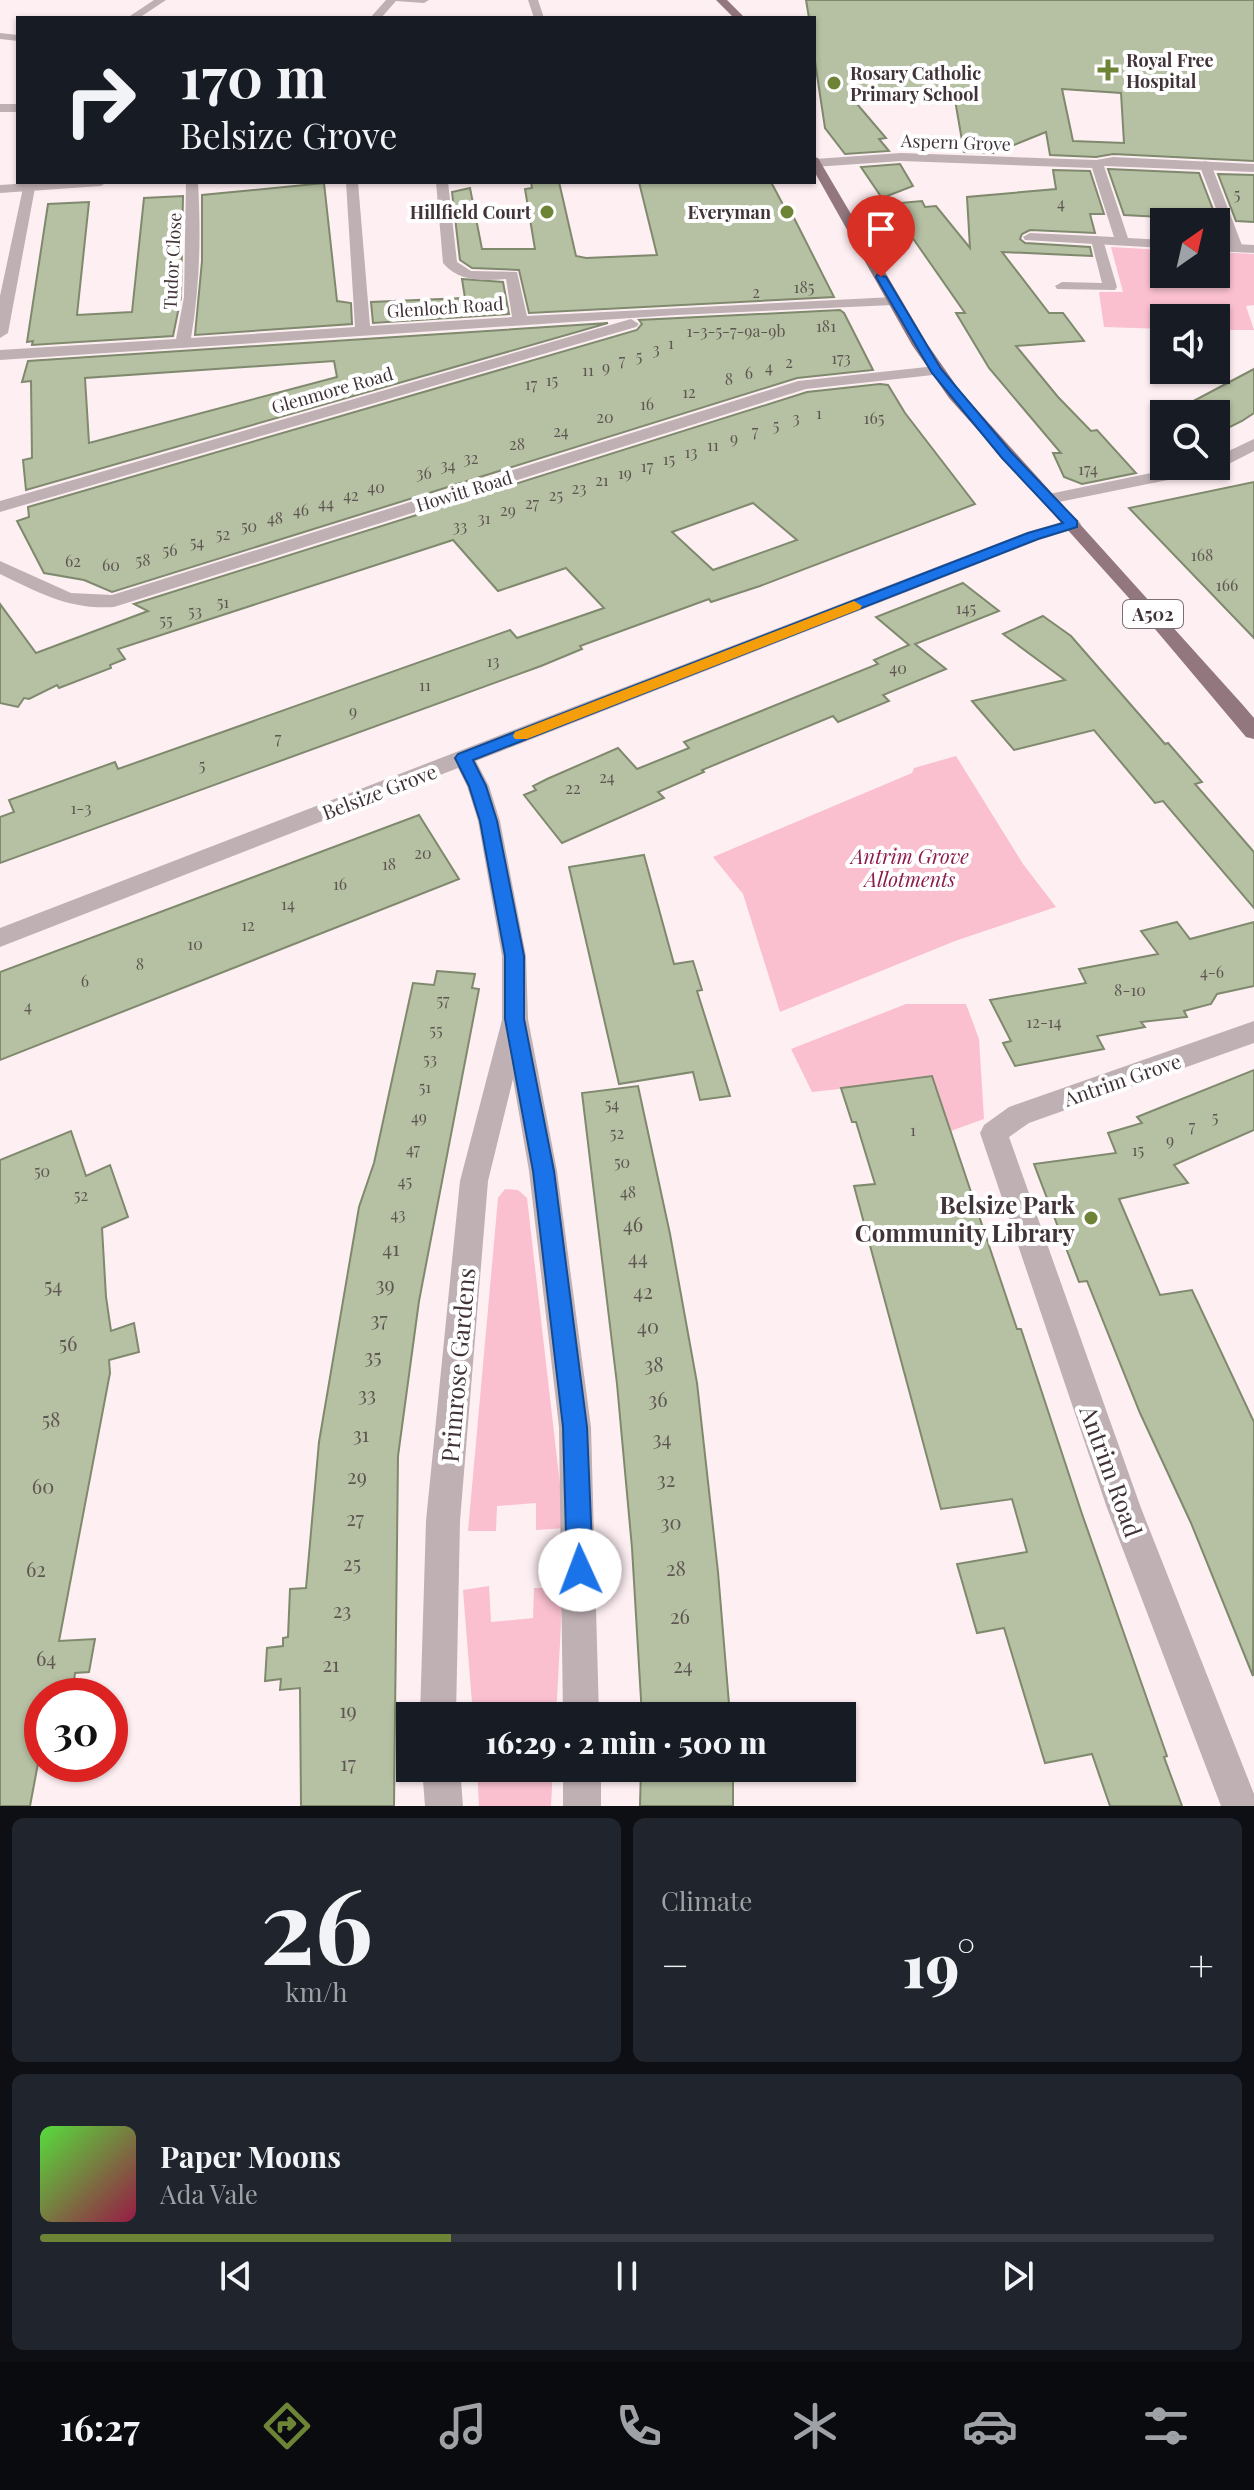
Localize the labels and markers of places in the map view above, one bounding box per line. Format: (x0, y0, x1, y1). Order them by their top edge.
place label: Royal Free Hospital (1126, 48, 1214, 93)
marker: Royal Free Hospital (1097, 59, 1119, 81)
place label: Rosary Catholic Primary School (850, 61, 981, 106)
marker: Rosary Catholic Primary School (825, 74, 843, 92)
pin (847, 195, 915, 277)
place label: Hillfield Court (410, 200, 532, 224)
place label: Everyman (687, 200, 771, 224)
marker: Hillfield Court (538, 203, 556, 221)
marker: Everyman (778, 203, 796, 221)
place label: Belsize Park Community Library (855, 1188, 1076, 1248)
marker: Belsize Park Community Library (1082, 1209, 1100, 1227)

